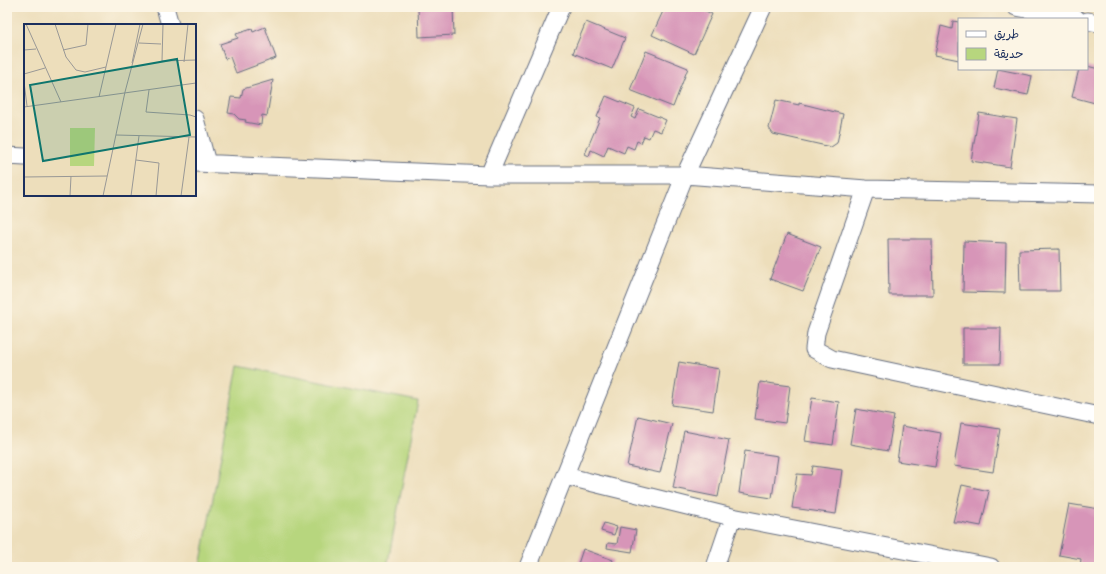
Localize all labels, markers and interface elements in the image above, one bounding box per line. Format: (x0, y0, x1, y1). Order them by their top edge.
legend (958, 18, 1088, 70)
inset map (24, 24, 196, 196)
text: طريق (994, 27, 1019, 42)
text: حديقة (994, 47, 1023, 62)

